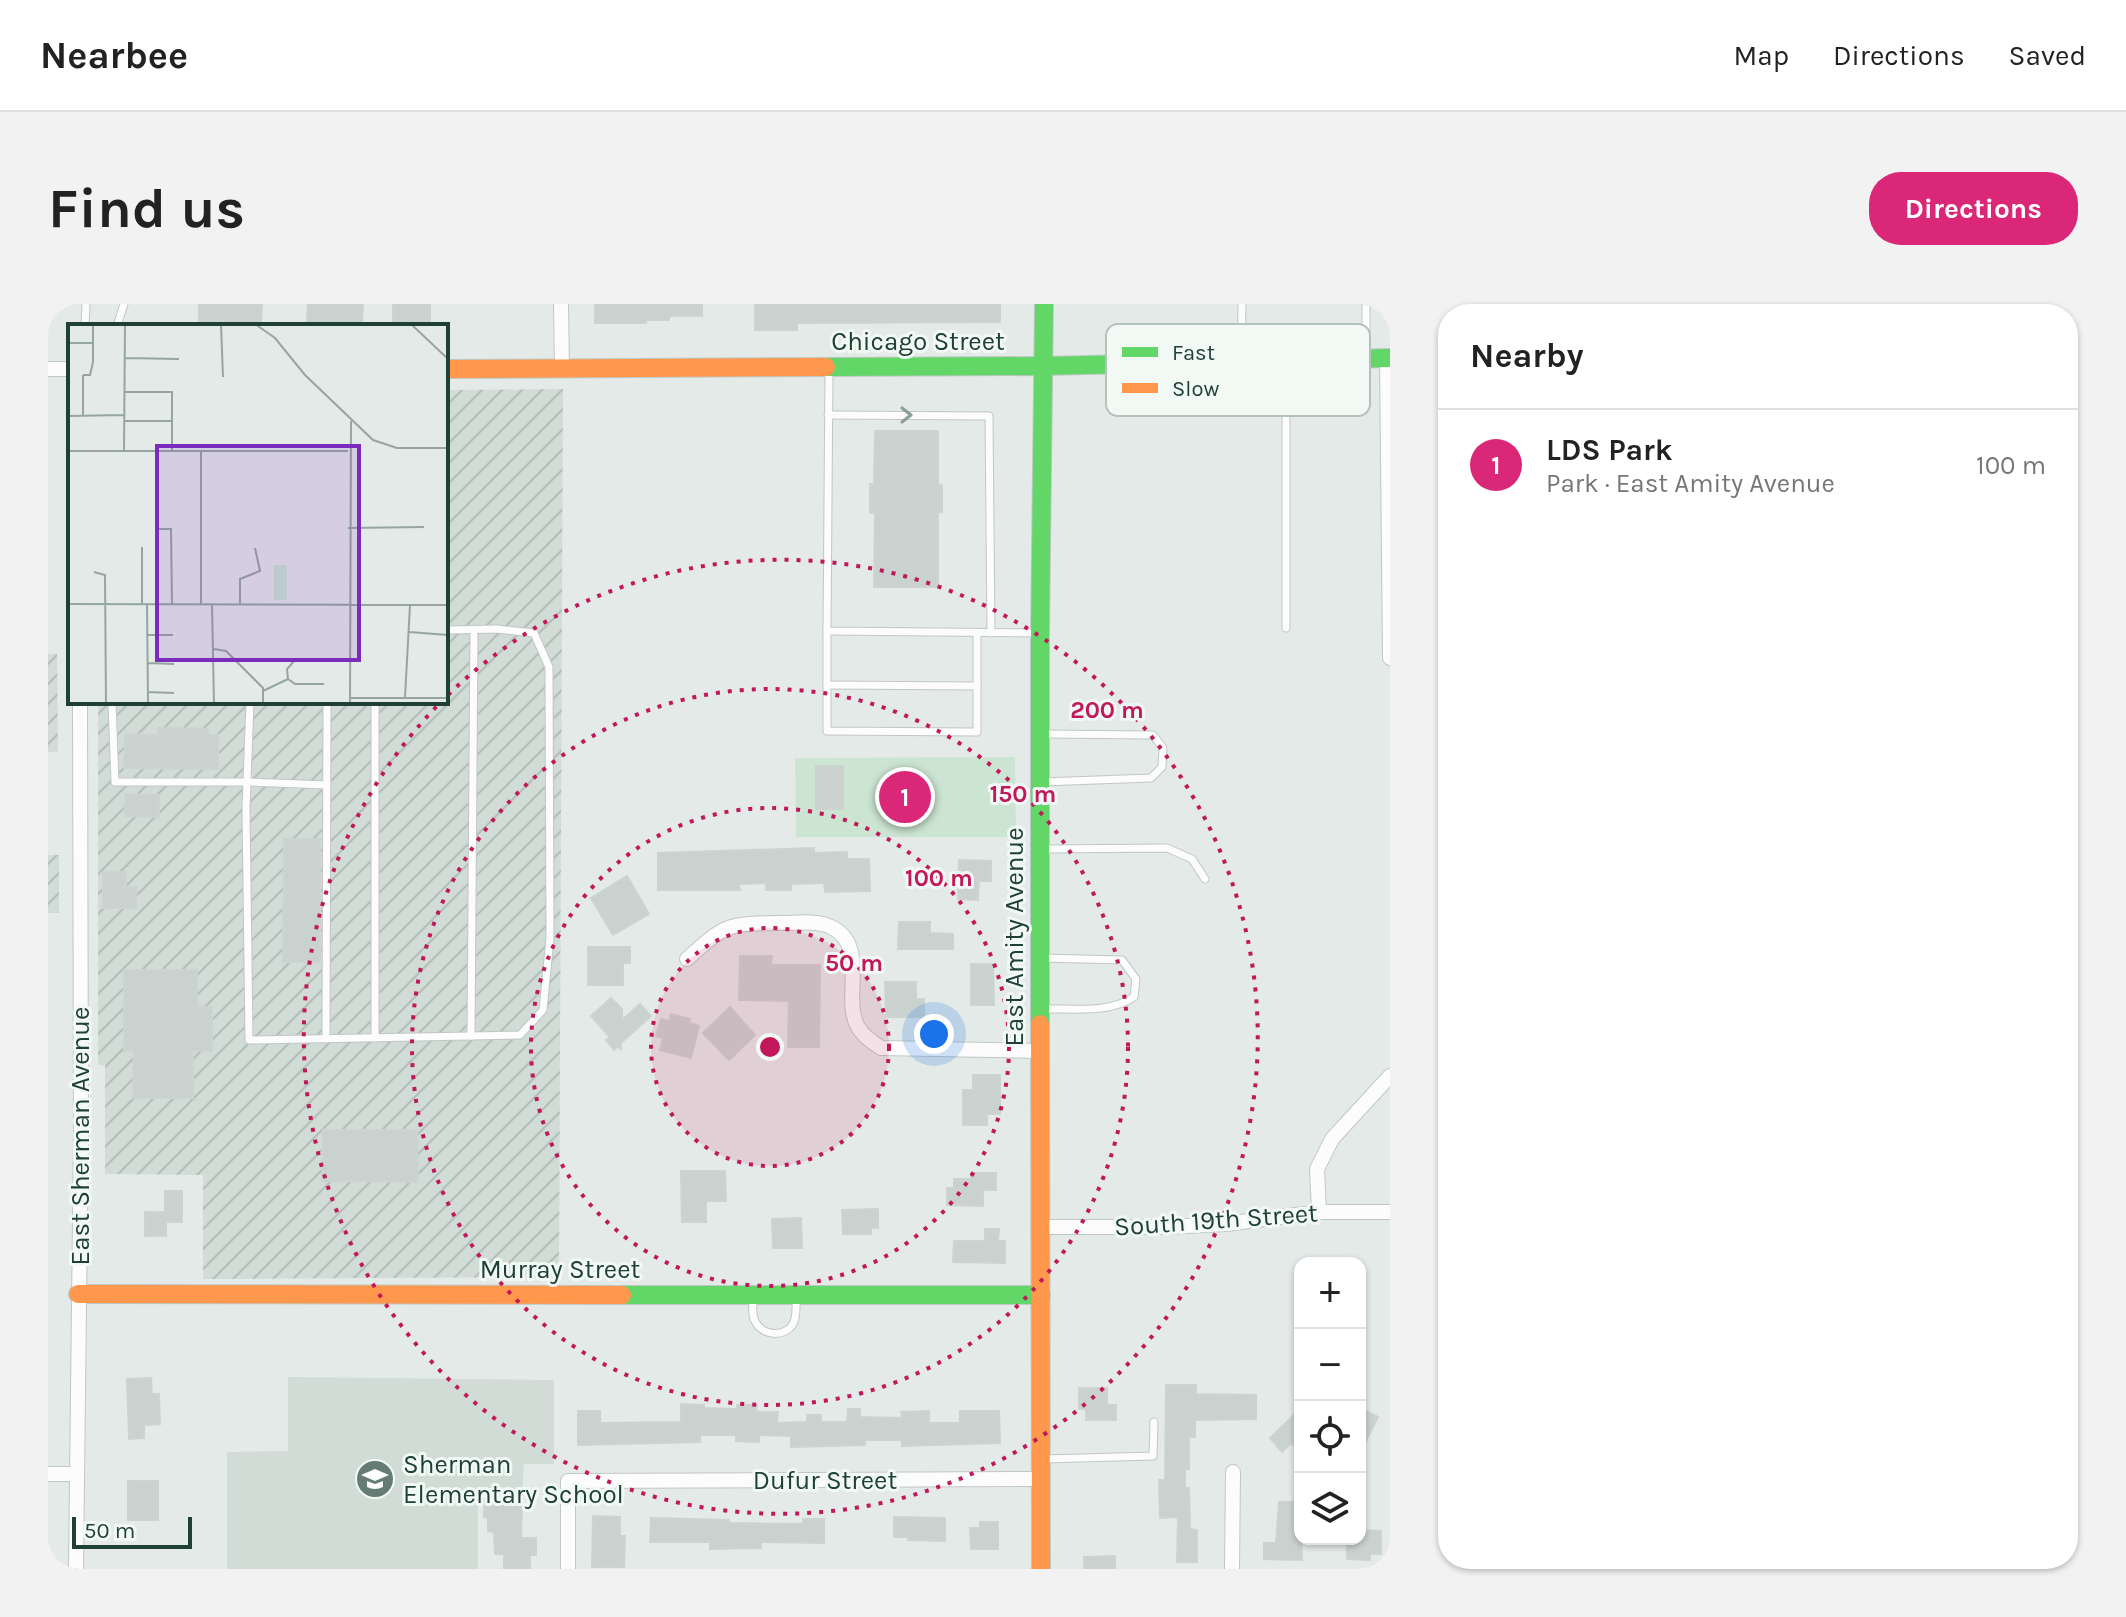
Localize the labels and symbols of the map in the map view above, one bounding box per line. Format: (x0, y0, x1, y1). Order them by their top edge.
inset map (68, 324, 448, 704)
legend (1106, 324, 1370, 416)
street label: Chicago Street (831, 326, 1005, 357)
text: Fast (1172, 340, 1215, 366)
text: Slow (1172, 376, 1219, 402)
one-way arrow (900, 407, 913, 424)
text: 200 m (1070, 696, 1144, 724)
pin: 1 (879, 767, 931, 827)
text: 150 m (990, 780, 1056, 808)
street label: East Amity Avenue (999, 827, 1030, 1047)
text: 100 m (905, 864, 973, 892)
text: 50 m (825, 949, 883, 977)
street label: East Sherman Avenue (65, 1007, 96, 1265)
your location (914, 1014, 954, 1054)
centre of rings (756, 1033, 784, 1061)
street label: South 19th Street (1113, 1197, 1319, 1243)
street label: Murray Street (480, 1254, 640, 1285)
place label: Sherman Elementary School (403, 1449, 624, 1510)
school or university icon: Sherman Elementary School (354, 1458, 396, 1500)
street label: Dufur Street (753, 1465, 897, 1496)
scale bar (72, 1513, 192, 1549)

